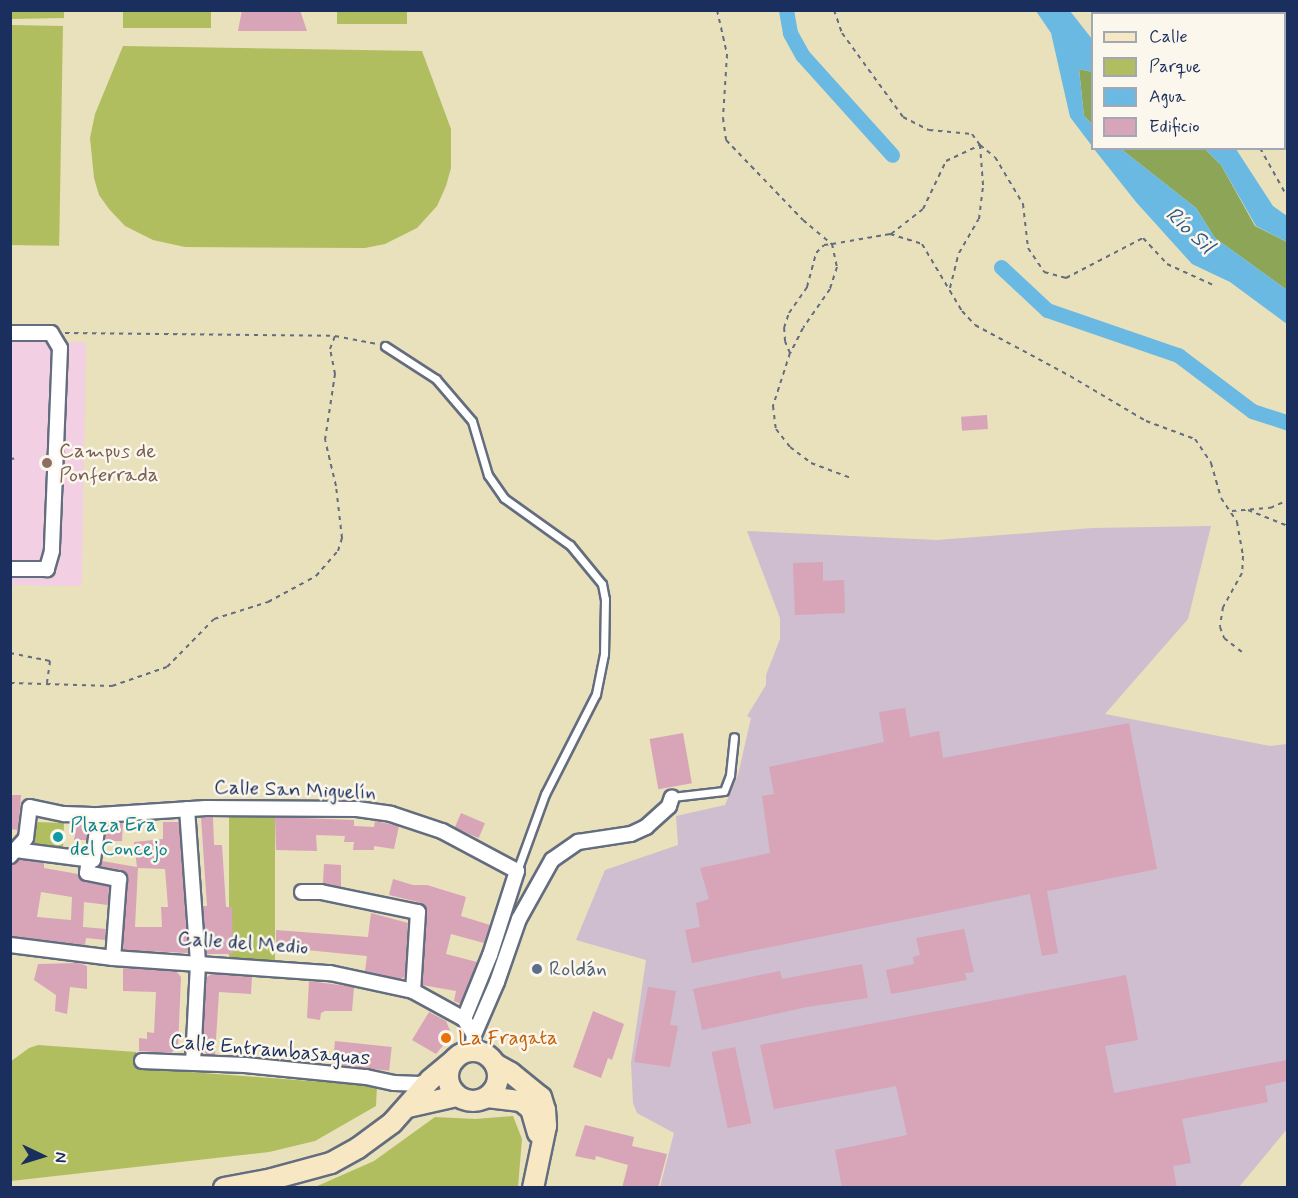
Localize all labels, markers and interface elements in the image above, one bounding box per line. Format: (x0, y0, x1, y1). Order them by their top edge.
legend (1091, 12, 1286, 150)
text: Calle (1149, 25, 1188, 49)
text: Parque (1149, 55, 1201, 79)
text: Agua (1149, 85, 1186, 109)
text: Edificio (1149, 115, 1200, 139)
water label: Río Sil (1159, 202, 1219, 260)
place label: Campus de Ponferrada (59, 438, 159, 488)
marker: Campus de Ponferrada (40, 456, 54, 470)
street label: Calle San Miguelín (214, 775, 376, 805)
place label: Plaza Era del Concejo (70, 812, 169, 862)
marker: Plaza Era del Concejo (51, 830, 65, 844)
street label: Calle del Medio (175, 926, 311, 960)
place label: Roldán (549, 956, 607, 982)
marker: Roldán (530, 962, 544, 976)
place label: La Fragata (458, 1025, 563, 1051)
street label: Calle Entrambasaguas (169, 1029, 371, 1071)
marker: La Fragata (439, 1031, 453, 1045)
north arrow (12, 1126, 72, 1186)
text: N (50, 1151, 71, 1163)

